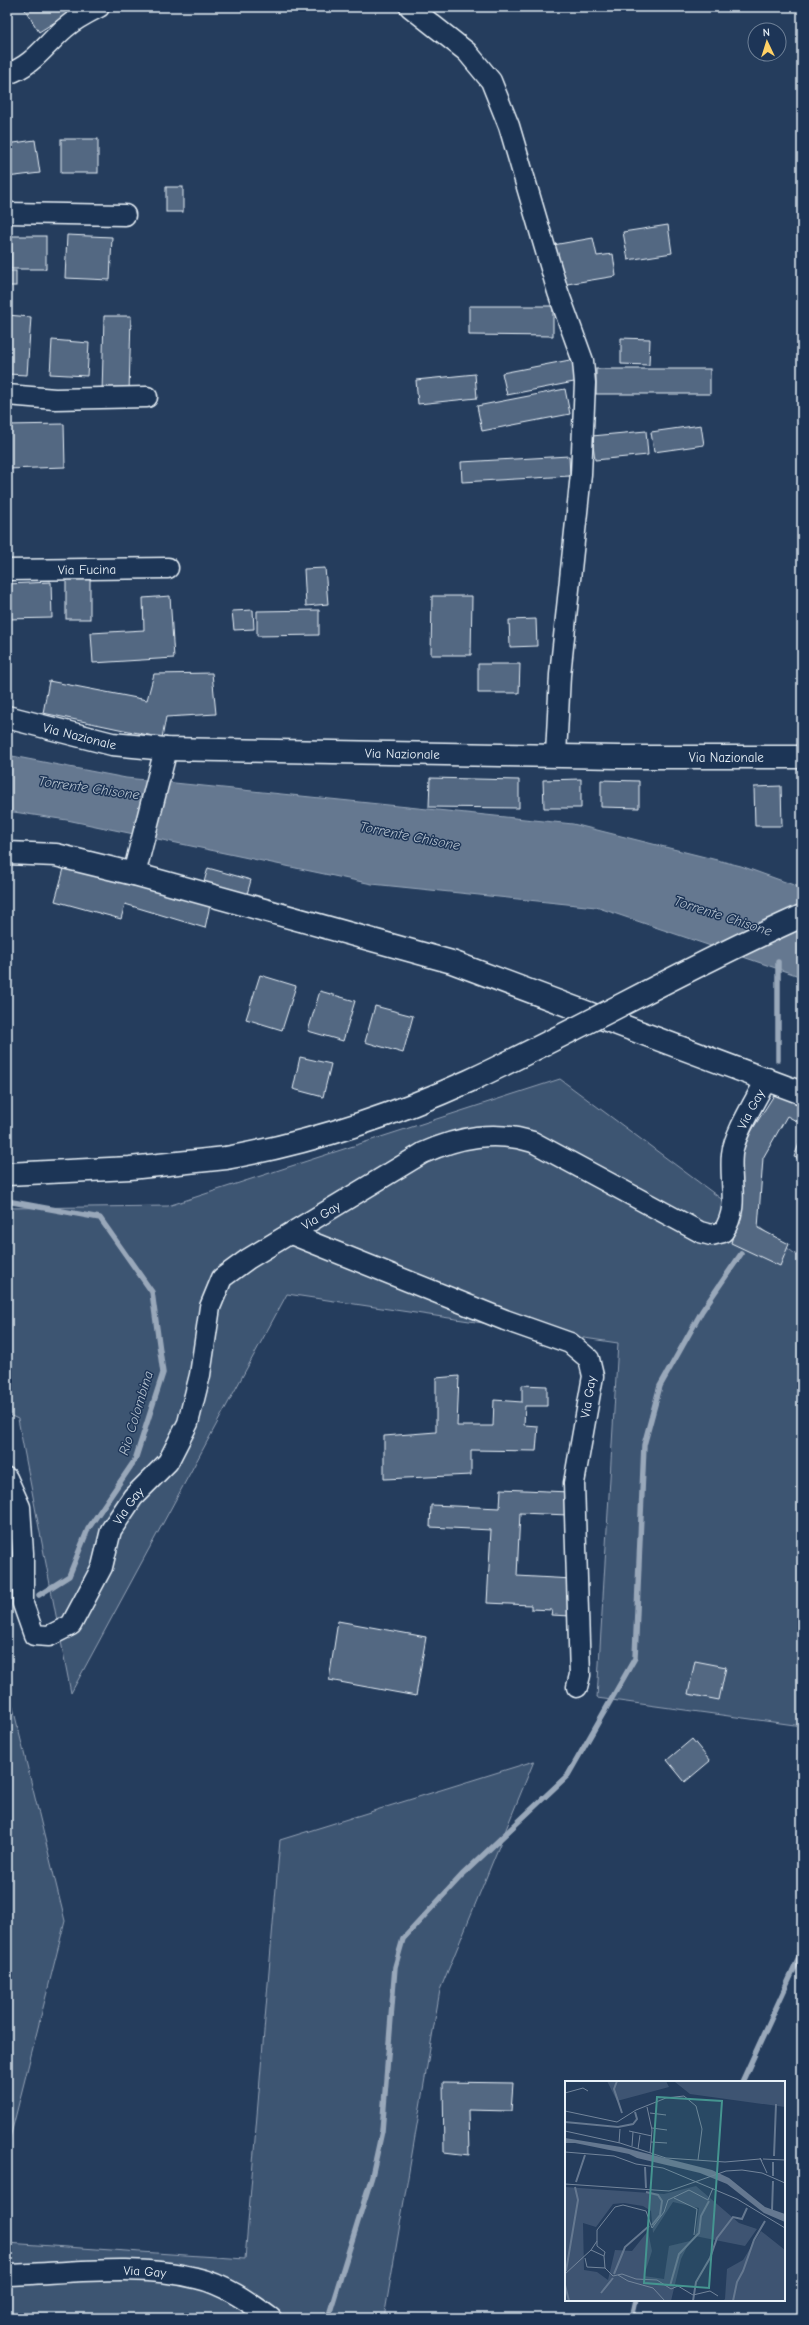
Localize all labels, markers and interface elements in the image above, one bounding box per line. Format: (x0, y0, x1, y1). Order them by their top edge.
north arrow (747, 22, 787, 62)
text: N (762, 26, 770, 39)
street label: Via Fucina (58, 561, 116, 577)
street label: Via Nazionale (41, 719, 117, 752)
street label: Via Nazionale (365, 745, 440, 761)
street label: Via Nazionale (689, 750, 764, 765)
water label: Torrente Chisone (37, 772, 141, 804)
water label: Torrente Chisone (358, 818, 462, 854)
water label: Torrente Chisone (672, 892, 774, 940)
street label: Via Gay (734, 1086, 767, 1131)
street label: Via Gay (298, 1197, 343, 1232)
water label: Rio Colombina (115, 1369, 157, 1457)
street label: Via Gay (577, 1375, 599, 1419)
street label: Via Gay (109, 1483, 147, 1527)
inset map (565, 2081, 785, 2301)
street label: Via Gay (123, 2262, 167, 2280)

